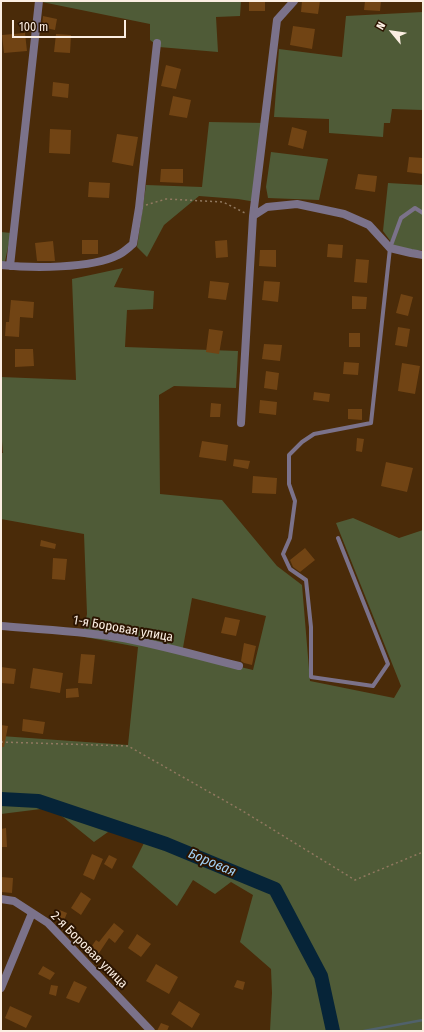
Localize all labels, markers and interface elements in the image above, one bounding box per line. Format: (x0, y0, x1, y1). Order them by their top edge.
scale bar (14, 12, 128, 38)
north arrow (372, 12, 412, 52)
text: 100 m (19, 20, 48, 34)
text: N (374, 20, 388, 32)
street label: 1-я Боровая улица (72, 613, 174, 645)
water label: Боровая (186, 845, 238, 881)
street label: 2-я Боровая улица (47, 908, 131, 992)

